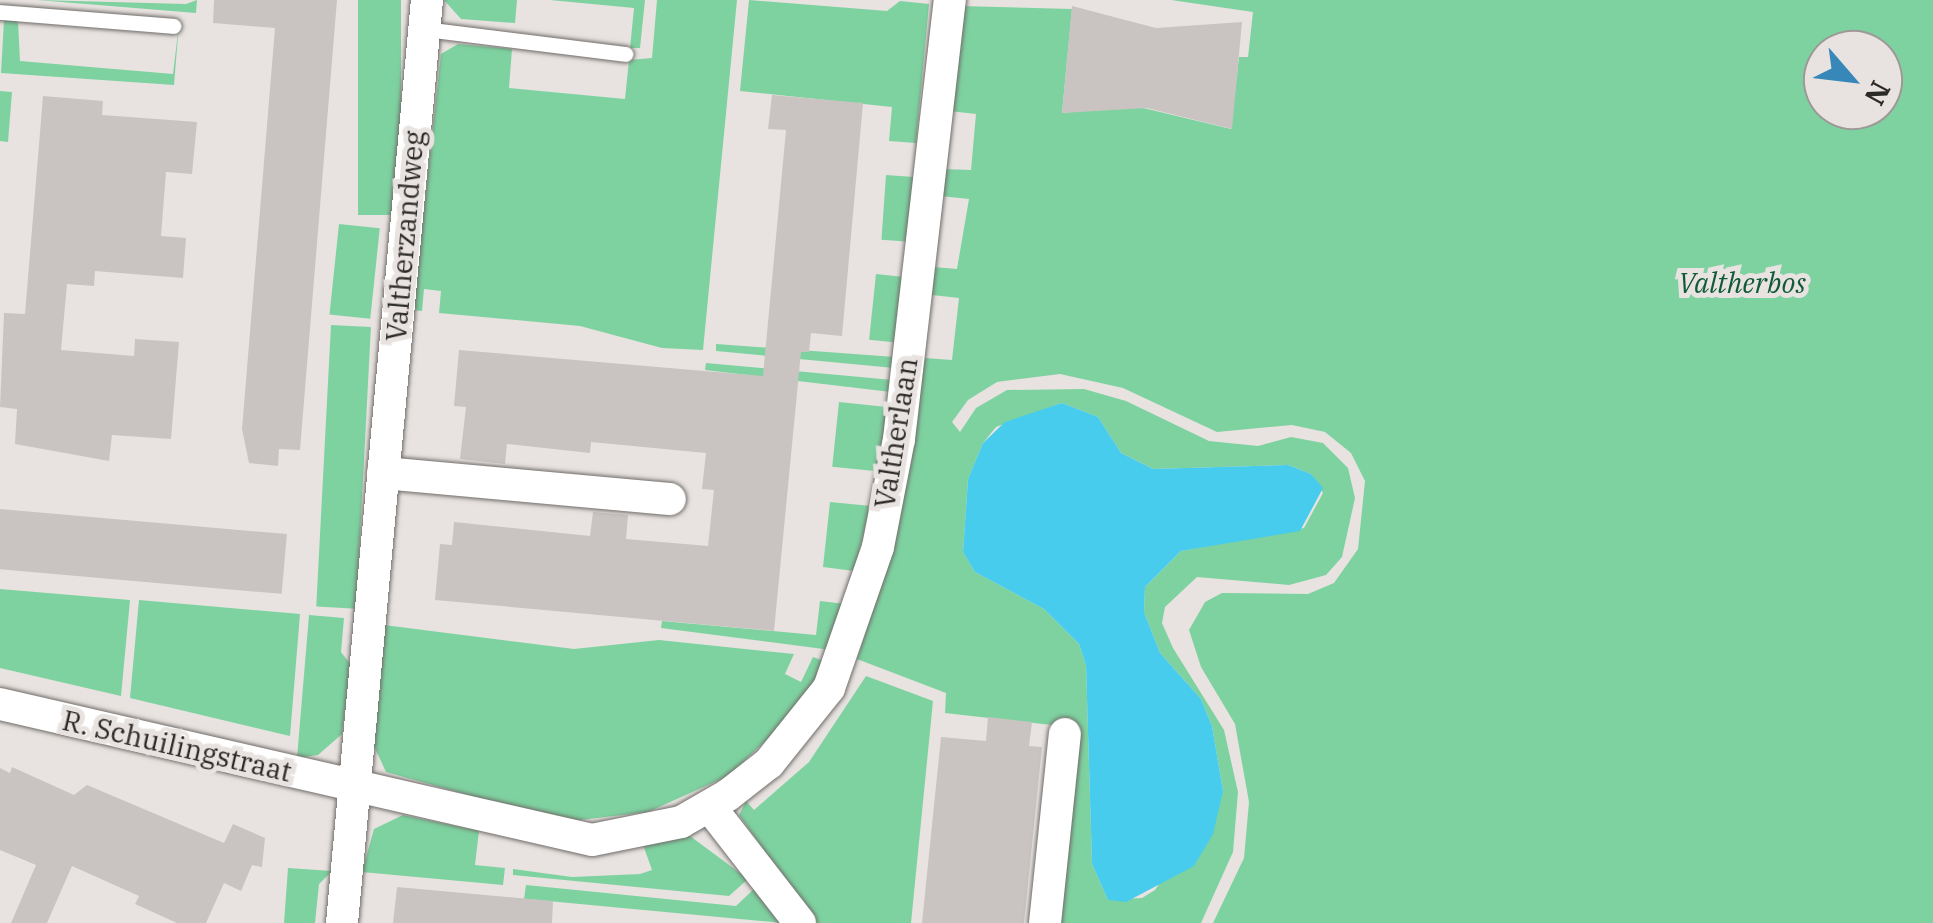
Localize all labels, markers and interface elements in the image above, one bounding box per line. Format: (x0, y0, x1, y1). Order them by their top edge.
north arrow (1803, 30, 1903, 130)
text: N (1857, 75, 1900, 112)
street label: Valtherzandweg (379, 129, 431, 343)
park label: Valtherbos (1678, 266, 1806, 300)
street label: Valtherlaan (868, 355, 924, 511)
street label: R. Schuilingstraat (59, 703, 295, 789)

